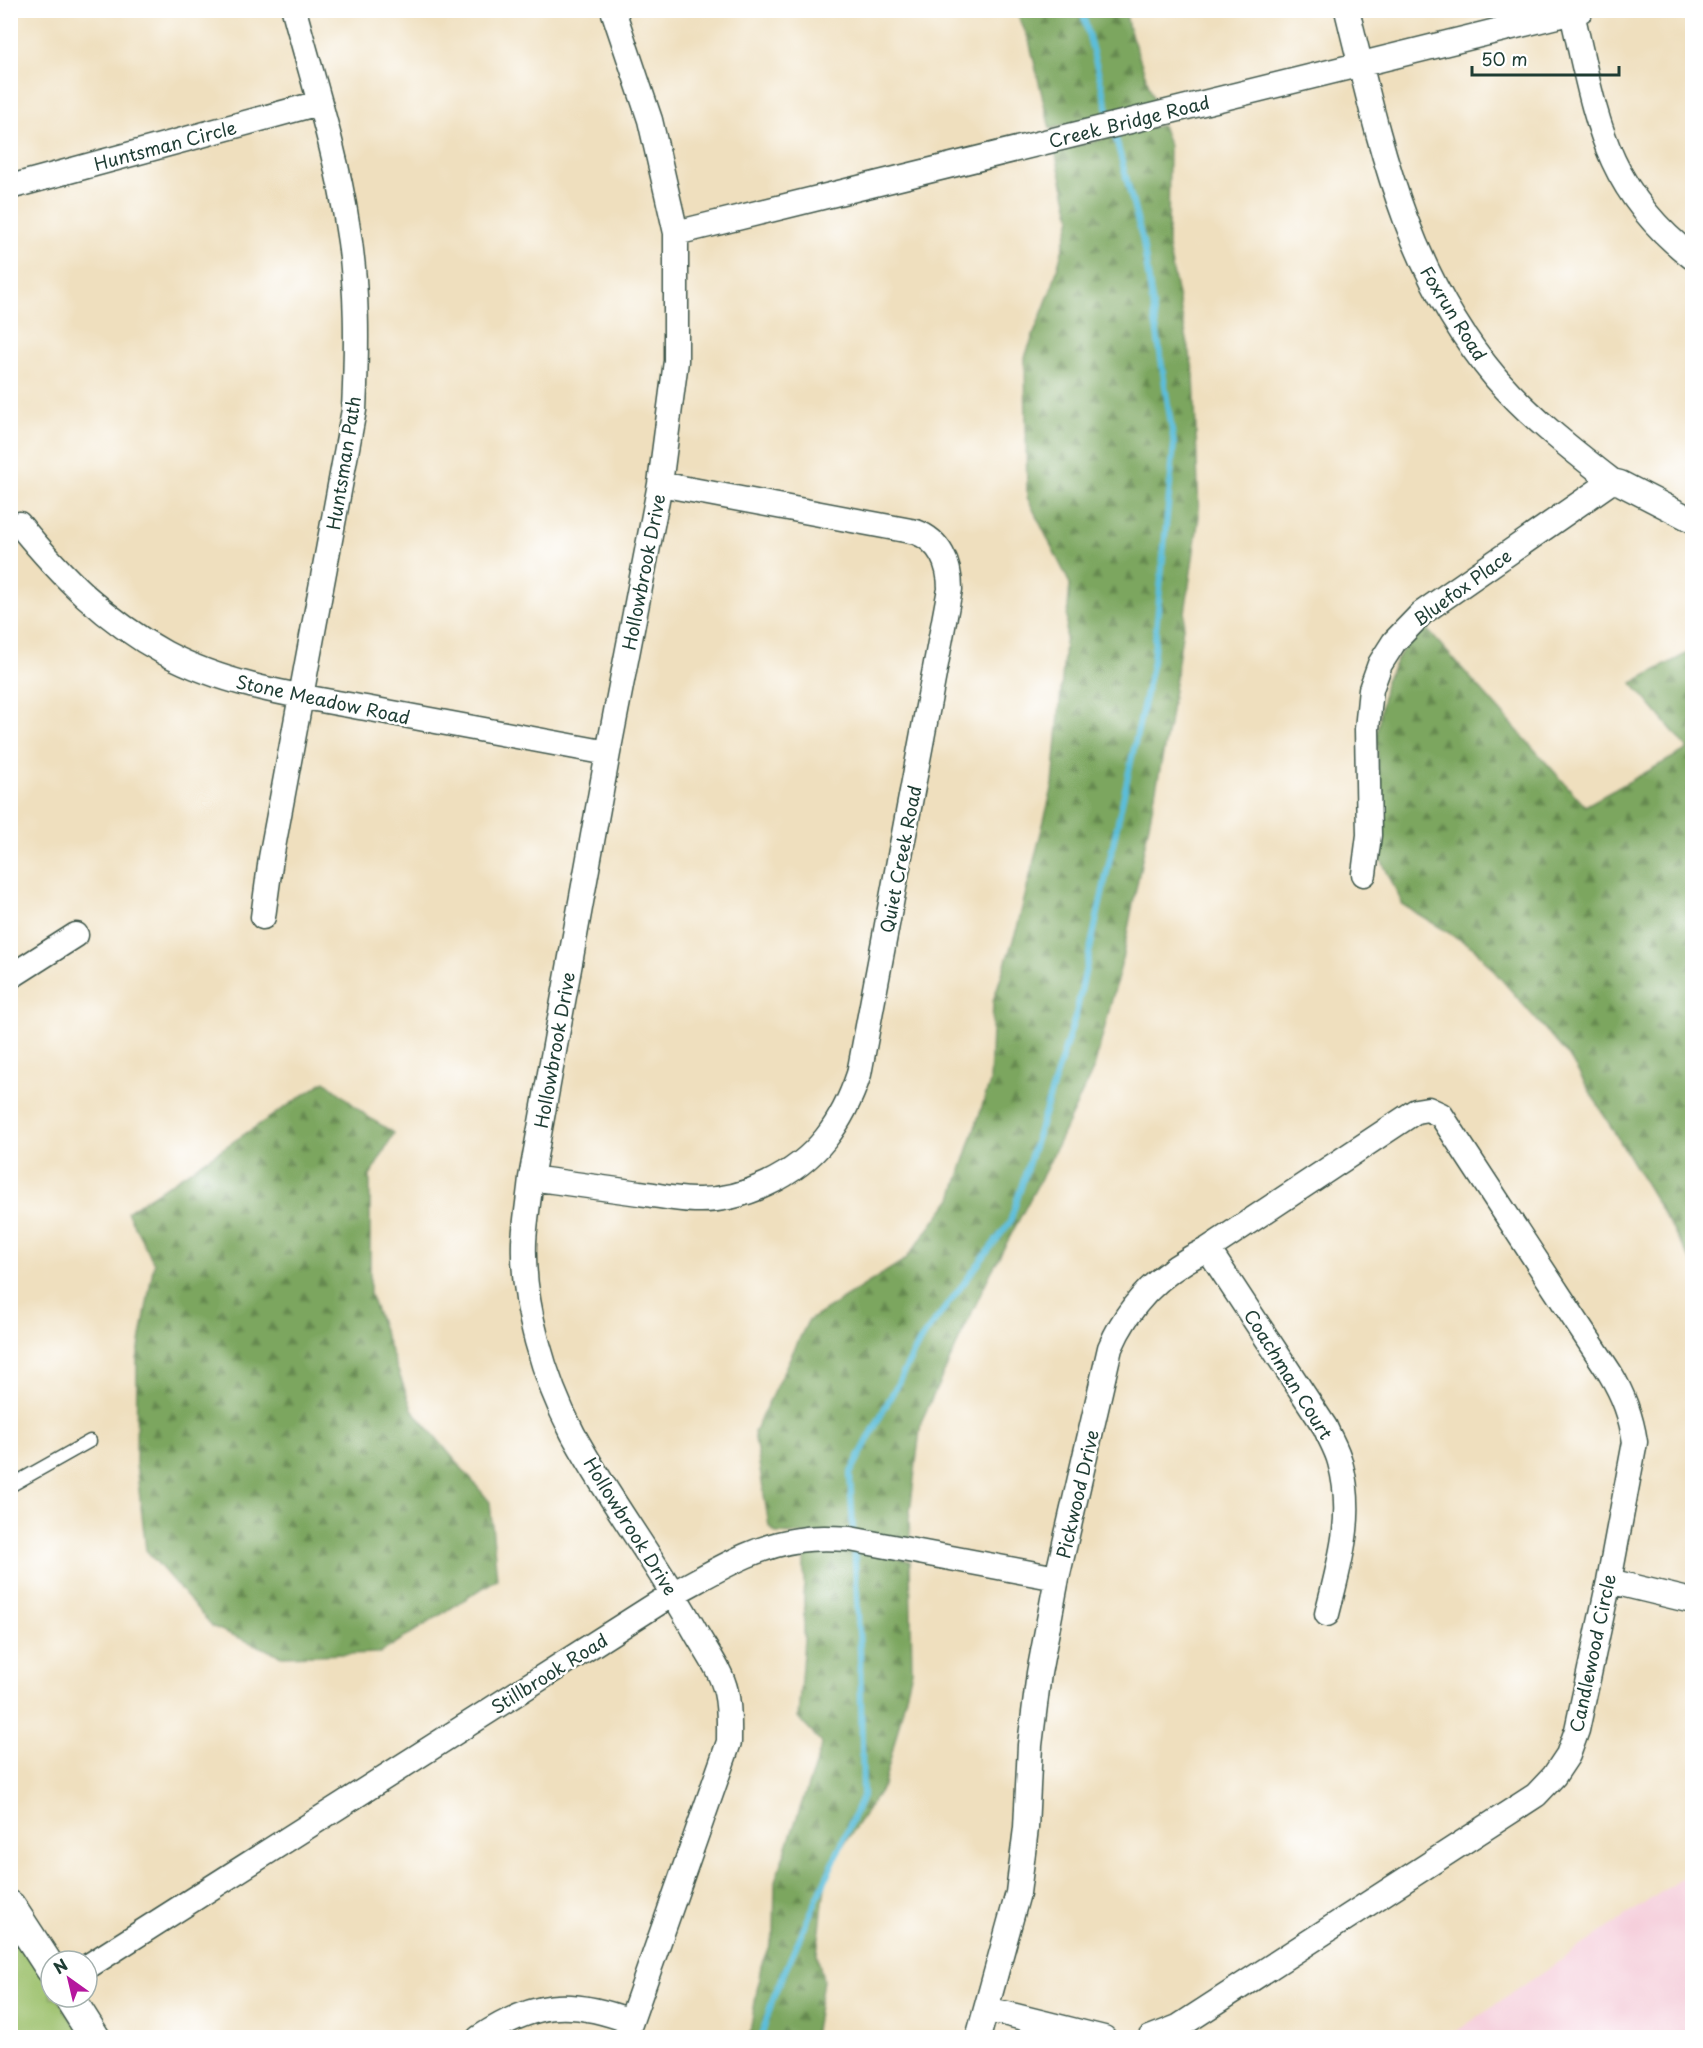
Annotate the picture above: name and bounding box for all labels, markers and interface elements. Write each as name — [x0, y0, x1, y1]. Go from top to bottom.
scale bar — [1472, 39, 1619, 77]
text: 50 m — [1481, 45, 1528, 72]
street label: Creek Bridge Road — [1046, 88, 1212, 154]
street label: Huntsman Circle — [91, 113, 239, 177]
street label: Foxrun Road — [1414, 260, 1494, 366]
street label: Huntsman Path — [319, 394, 367, 532]
street label: Hollowbrook Drive — [615, 492, 671, 652]
street label: Bluefox Place — [1407, 542, 1517, 632]
street label: Stone Meadow Road — [233, 667, 413, 731]
street label: Quiet Creek Road — [872, 783, 928, 935]
street label: Hollowbrook Drive — [527, 970, 581, 1130]
street label: Coachman Court — [1238, 1304, 1340, 1444]
street label: Pickwood Drive — [1049, 1427, 1105, 1561]
street label: Hollowbrook Drive — [578, 1452, 684, 1600]
street label: Candlewood Circle — [1562, 1571, 1622, 1735]
street label: Stillbrook Road — [485, 1626, 613, 1720]
north arrow — [39, 1949, 99, 2009]
text: N — [48, 1952, 72, 1979]

